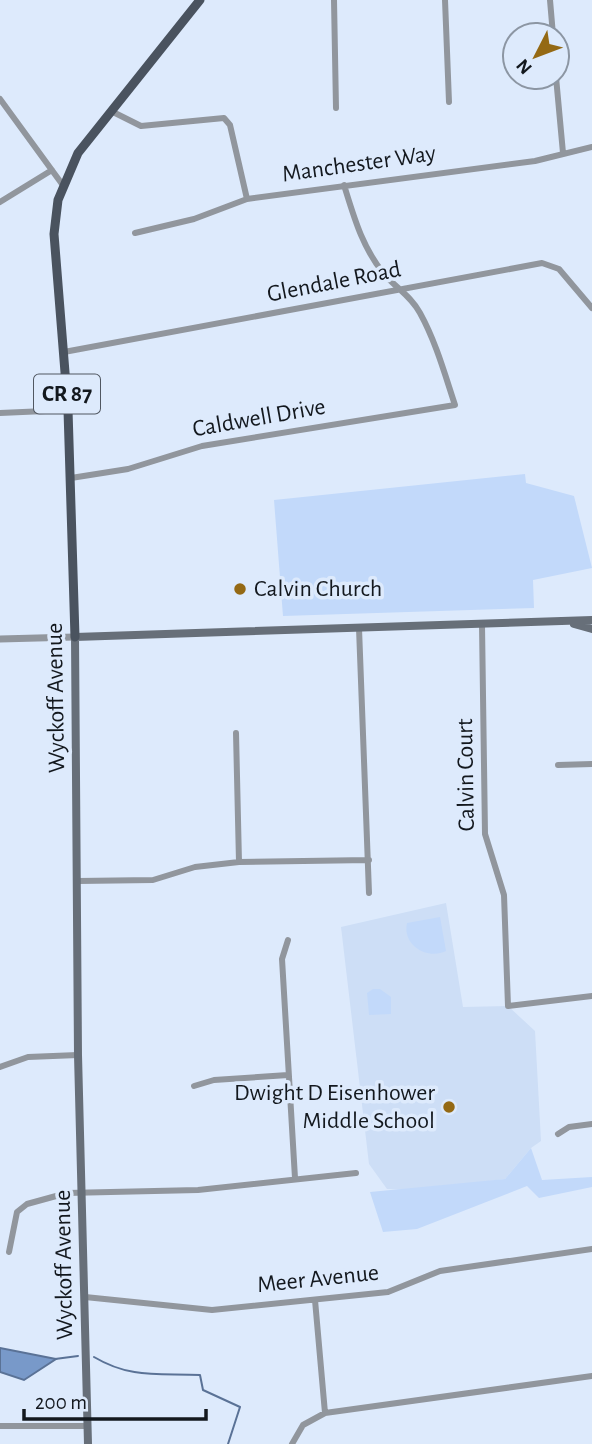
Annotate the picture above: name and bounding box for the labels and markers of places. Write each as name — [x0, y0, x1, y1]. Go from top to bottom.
place label: Calvin Church — [254, 577, 382, 601]
marker: Calvin Church — [232, 581, 248, 597]
place label: Dwight D Eisenhower Middle School — [234, 1081, 435, 1133]
marker: Dwight D Eisenhower Middle School — [441, 1099, 457, 1115]

